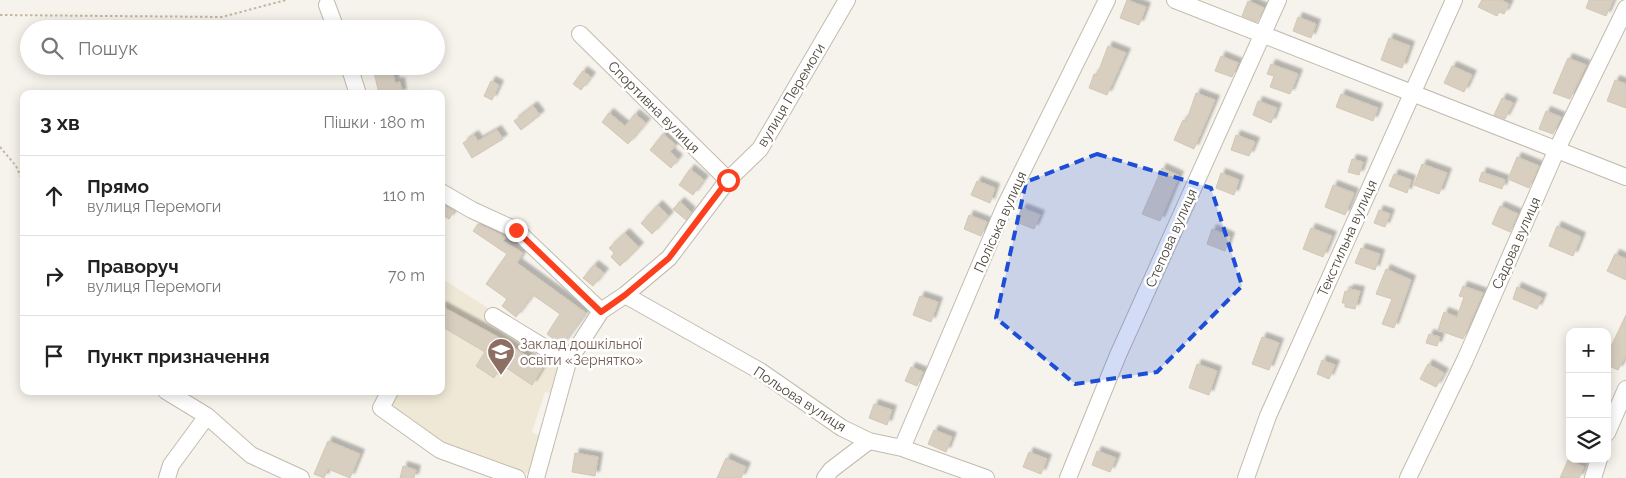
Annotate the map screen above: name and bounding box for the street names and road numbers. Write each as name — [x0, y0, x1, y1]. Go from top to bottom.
street label: вулиця Перемоги — [754, 41, 828, 149]
street label: Спортивна вулиця — [605, 58, 703, 156]
street label: Поліська вулиця — [971, 169, 1029, 275]
street label: Текстильна вулиця — [1314, 177, 1380, 299]
street label: Степова вулиця — [1142, 186, 1200, 290]
street label: Садова вулиця — [1489, 194, 1543, 292]
street label: Польова вулиця — [751, 363, 849, 435]

